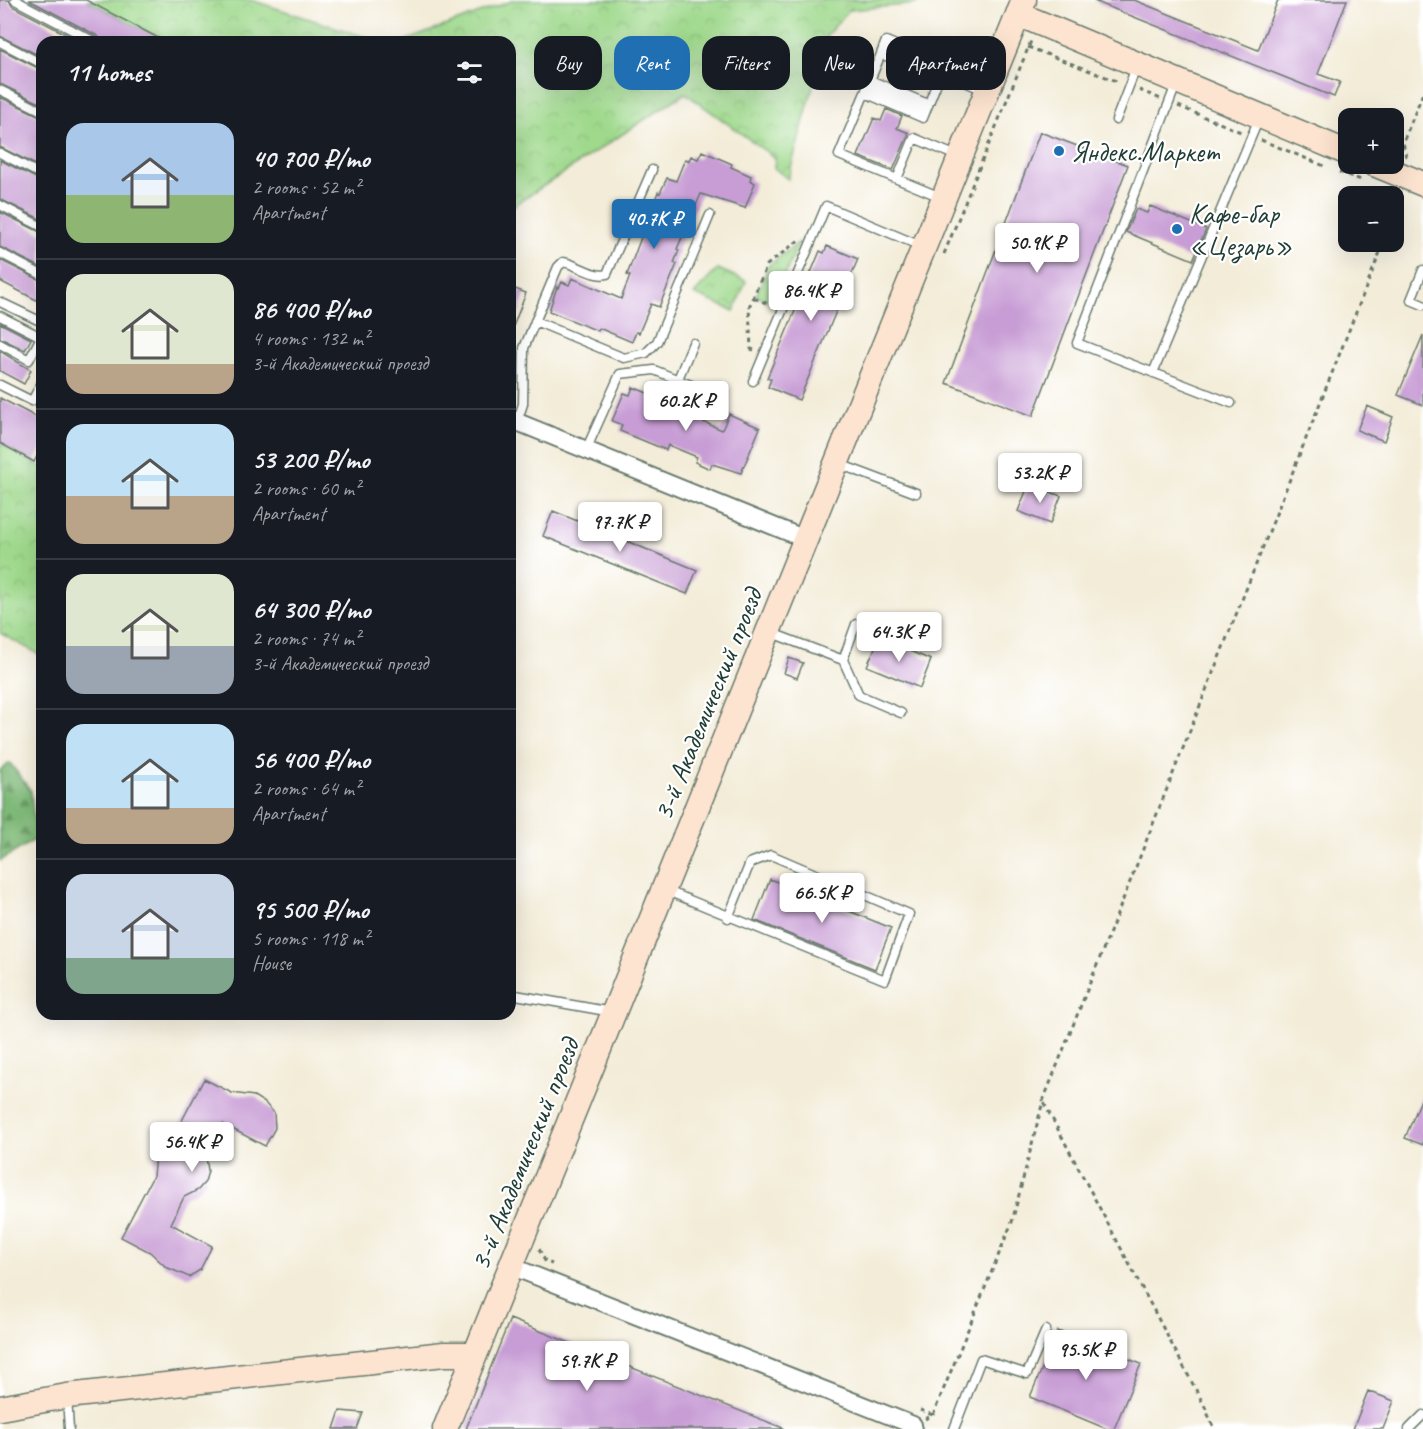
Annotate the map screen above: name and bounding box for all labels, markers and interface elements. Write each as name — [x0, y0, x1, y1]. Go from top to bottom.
chip: Buy — [534, 36, 602, 90]
chip: Rent — [614, 36, 690, 90]
chip: Filters — [702, 36, 790, 90]
chip: New — [802, 36, 874, 90]
chip: Apartment — [886, 36, 1006, 90]
text: 11 homes — [66, 56, 151, 89]
icon: filters — [453, 56, 486, 89]
map controls — [1338, 108, 1404, 252]
button: + — [1338, 108, 1404, 174]
place label: Яндекс.Маркет — [1071, 134, 1221, 169]
text: 40 700 ₽/mo — [252, 142, 370, 175]
marker: Яндекс.Маркет — [1052, 144, 1066, 158]
icon: home — [114, 147, 186, 219]
text: 2 rooms · 52 m² — [252, 175, 360, 200]
button: − — [1338, 186, 1404, 252]
place label: Кафе-бар «Цезарь» — [1189, 196, 1292, 264]
pin: 40.7K ₽ — [599, 199, 709, 250]
text: Apartment — [252, 200, 325, 225]
text: 40.7K ₽ — [626, 206, 682, 231]
marker: Кафе-бар «Цезарь» — [1170, 222, 1184, 236]
pin: 50.9K ₽ — [982, 223, 1092, 274]
text: 50.9K ₽ — [1009, 230, 1065, 255]
pin: 86.4K ₽ — [756, 271, 866, 322]
text: 86.4K ₽ — [783, 278, 839, 303]
text: 86 400 ₽/mo — [252, 293, 370, 326]
icon: home — [114, 298, 186, 370]
text: 4 rooms · 132 m² — [252, 326, 369, 351]
text: 3-й Академический проезд — [252, 351, 428, 376]
pin: 60.2K ₽ — [631, 381, 741, 432]
text: 60.2K ₽ — [658, 388, 714, 413]
text: 53 200 ₽/mo — [252, 443, 369, 476]
icon: home — [114, 448, 186, 520]
pin: 53.2K ₽ — [985, 453, 1095, 504]
text: 53.2K ₽ — [1012, 460, 1068, 485]
text: 2 rooms · 60 m² — [252, 476, 360, 501]
text: Apartment — [252, 501, 325, 526]
pin: 97.7K ₽ — [565, 502, 675, 553]
text: 97.7K ₽ — [592, 509, 648, 534]
street label: 3-й Академический проезд — [645, 580, 771, 825]
text: 64 300 ₽/mo — [252, 593, 370, 626]
icon: home — [114, 598, 186, 670]
pin: 64.3K ₽ — [844, 612, 954, 663]
text: 64.3K ₽ — [871, 619, 927, 644]
text: 2 rooms · 74 m² — [252, 626, 360, 651]
text: 3-й Академический проезд — [252, 651, 428, 676]
text: 56 400 ₽/mo — [252, 743, 370, 776]
icon: home — [114, 748, 186, 820]
text: 2 rooms · 64 m² — [252, 776, 360, 801]
text: Apartment — [252, 801, 325, 826]
pin: 66.5K ₽ — [767, 873, 877, 924]
text: 66.5K ₽ — [794, 880, 850, 905]
text: 95 500 ₽/mo — [252, 893, 369, 926]
icon: home — [114, 898, 186, 970]
text: 5 rooms · 118 m² — [252, 926, 369, 951]
text: House — [252, 951, 291, 976]
street label: 3-й Академический проезд — [462, 1030, 588, 1275]
pin: 56.4K ₽ — [137, 1122, 247, 1173]
text: 56.4K ₽ — [164, 1129, 220, 1154]
pin: 95.5K ₽ — [1031, 1330, 1141, 1381]
text: 95.5K ₽ — [1058, 1337, 1114, 1362]
pin: 59.7K ₽ — [532, 1341, 642, 1392]
text: 59.7K ₽ — [559, 1348, 615, 1373]

